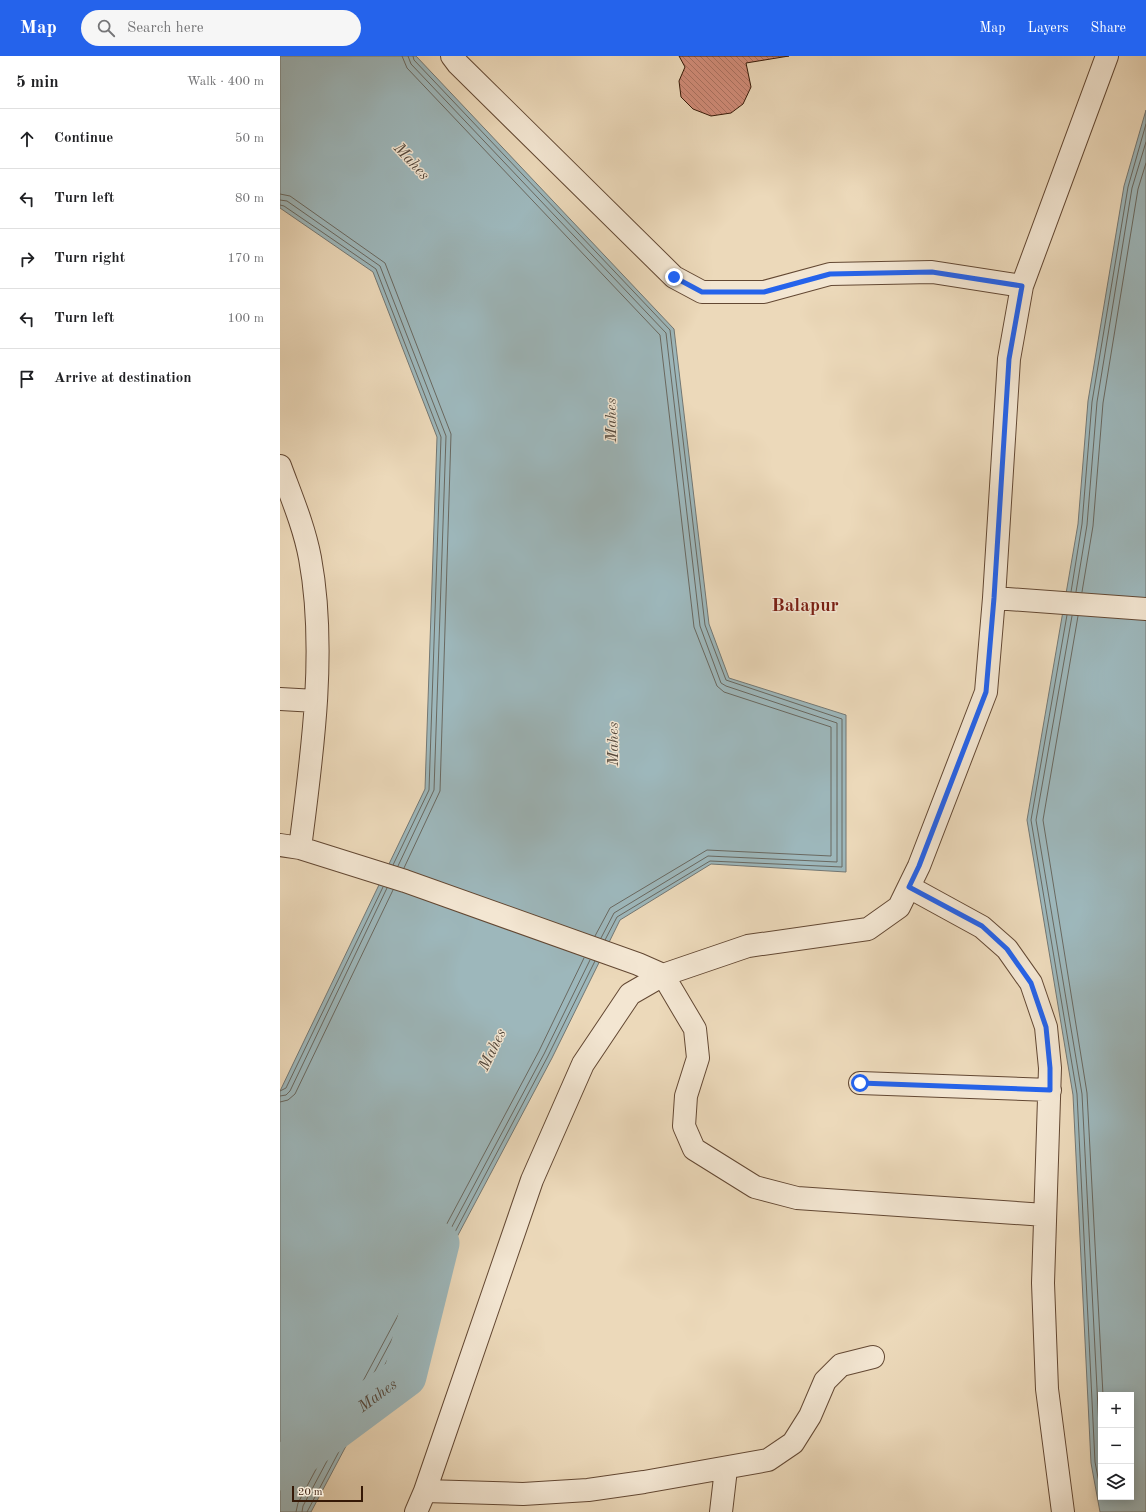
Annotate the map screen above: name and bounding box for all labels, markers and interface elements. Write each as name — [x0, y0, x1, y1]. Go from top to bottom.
search box — [81, 10, 361, 46]
icon: search — [95, 17, 117, 39]
text: Map — [20, 19, 57, 38]
text: Search here — [127, 21, 204, 36]
text: Map — [980, 21, 1006, 35]
text: Layers — [1028, 21, 1069, 35]
text: Share — [1091, 21, 1126, 35]
text: 5 min — [16, 74, 59, 91]
text: Walk · 400 m — [187, 75, 264, 88]
icon: ahead — [16, 128, 38, 150]
text: Continue — [54, 131, 113, 146]
text: 50 m — [235, 132, 264, 145]
water label: Mahes — [389, 140, 432, 184]
icon: left — [16, 188, 38, 210]
text: Turn left — [54, 191, 114, 206]
text: 80 m — [235, 192, 264, 205]
icon: right — [16, 248, 38, 270]
text: Turn right — [54, 251, 125, 266]
text: 170 m — [227, 252, 264, 265]
route end — [665, 268, 683, 286]
icon: left — [16, 308, 38, 330]
text: Turn left — [54, 311, 114, 326]
text: 100 m — [227, 312, 264, 325]
icon: arrive — [16, 368, 38, 390]
text: Arrive at destination — [54, 371, 192, 386]
water label: Mahes — [604, 398, 620, 443]
district label: Balapur — [771, 597, 839, 616]
water label: Mahes — [606, 722, 622, 767]
water label: Mahes — [476, 1026, 510, 1074]
route start — [851, 1074, 869, 1092]
water label: Mahes — [354, 1376, 401, 1416]
map controls — [1098, 1392, 1134, 1500]
button: + — [1098, 1392, 1134, 1428]
button: − — [1098, 1428, 1134, 1464]
button: layers — [1098, 1464, 1134, 1500]
scale bar — [292, 1484, 363, 1503]
text: 20 m — [298, 1487, 323, 1498]

